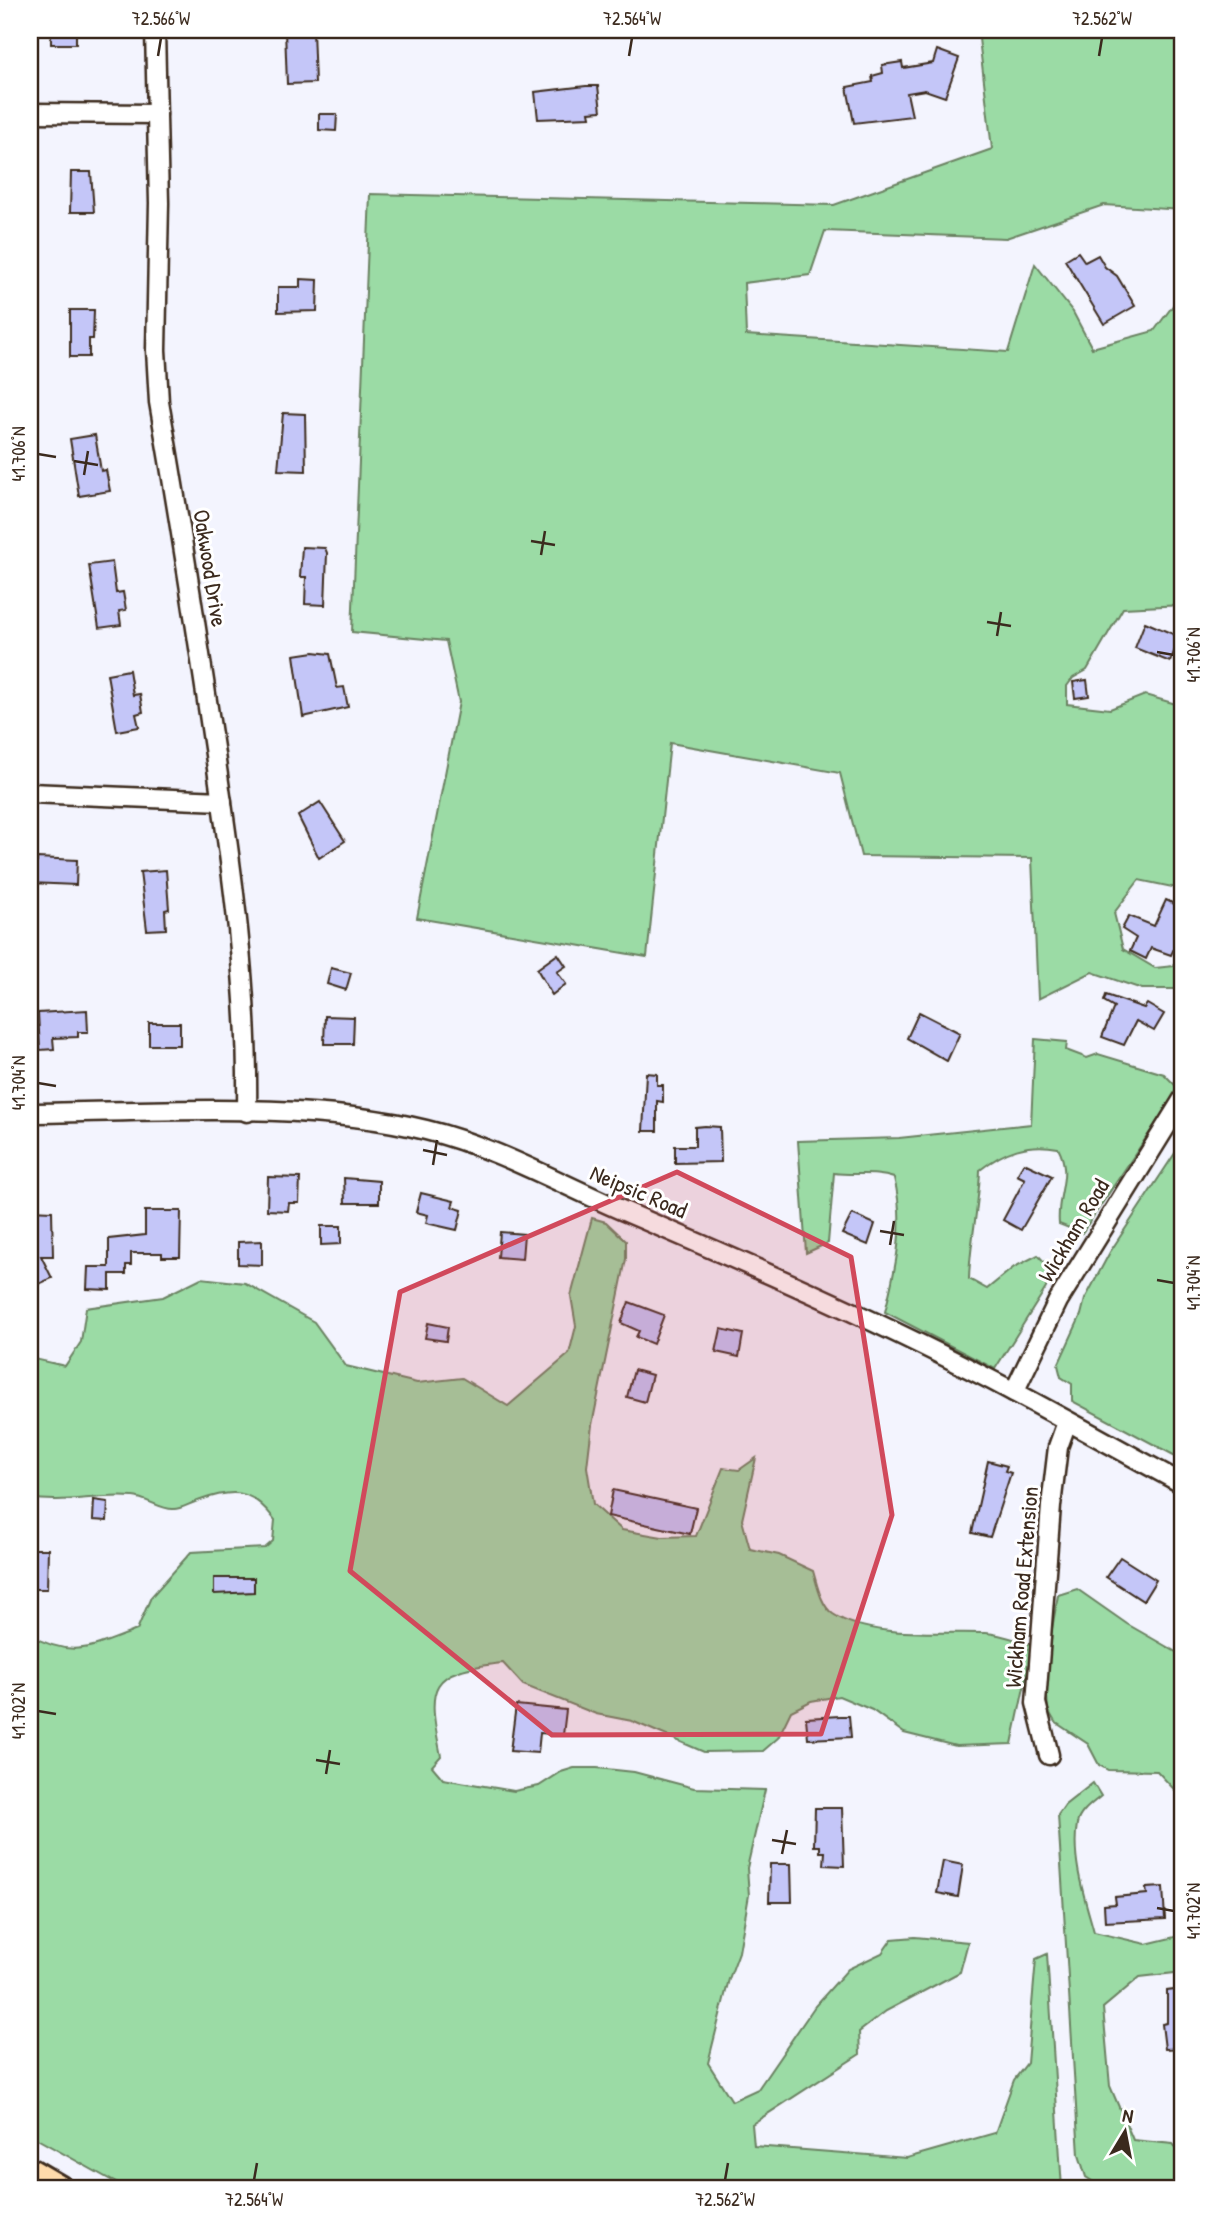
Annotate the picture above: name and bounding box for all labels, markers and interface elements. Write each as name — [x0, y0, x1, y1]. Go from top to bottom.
text: 72.566°W — [132, 6, 190, 31]
text: 72.564°W — [603, 6, 661, 31]
text: 72.562°W — [1072, 6, 1132, 31]
text: 41.706°N — [6, 426, 31, 482]
street label: Oakwood Drive — [186, 507, 236, 629]
text: 41.706°N — [1181, 627, 1206, 683]
text: 41.704°N — [6, 1056, 31, 1110]
street label: Neipsic Road — [586, 1157, 692, 1225]
street label: Wickham Road — [1030, 1173, 1116, 1287]
text: 41.704°N — [1181, 1256, 1206, 1310]
street label: Wickham Road Extension — [997, 1485, 1045, 1689]
text: 41.702°N — [6, 1683, 31, 1739]
text: 41.702°N — [1181, 1883, 1206, 1939]
north arrow — [1090, 2096, 1160, 2166]
text: N — [1121, 2102, 1135, 2129]
text: 72.564°W — [225, 2187, 283, 2212]
text: 72.562°W — [695, 2187, 755, 2212]

